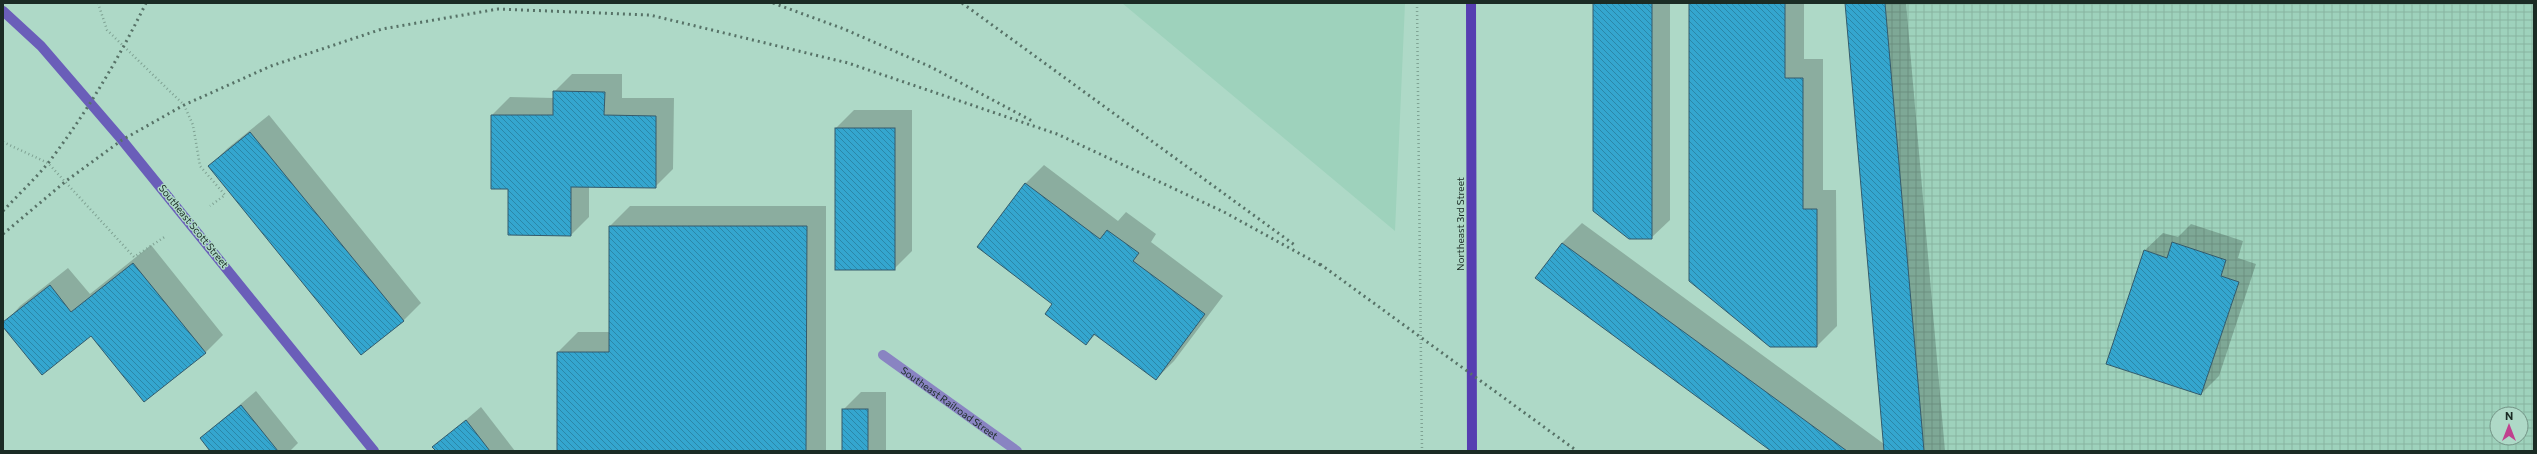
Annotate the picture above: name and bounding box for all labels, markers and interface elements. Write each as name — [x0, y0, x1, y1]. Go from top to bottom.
street label: Northeast 3rd Street — [1454, 177, 1466, 271]
street label: Southeast Scott Street — [157, 182, 231, 270]
street label: Southeast Railroad Street — [899, 364, 1000, 442]
north arrow — [2489, 406, 2529, 446]
text: N — [2505, 409, 2513, 422]

